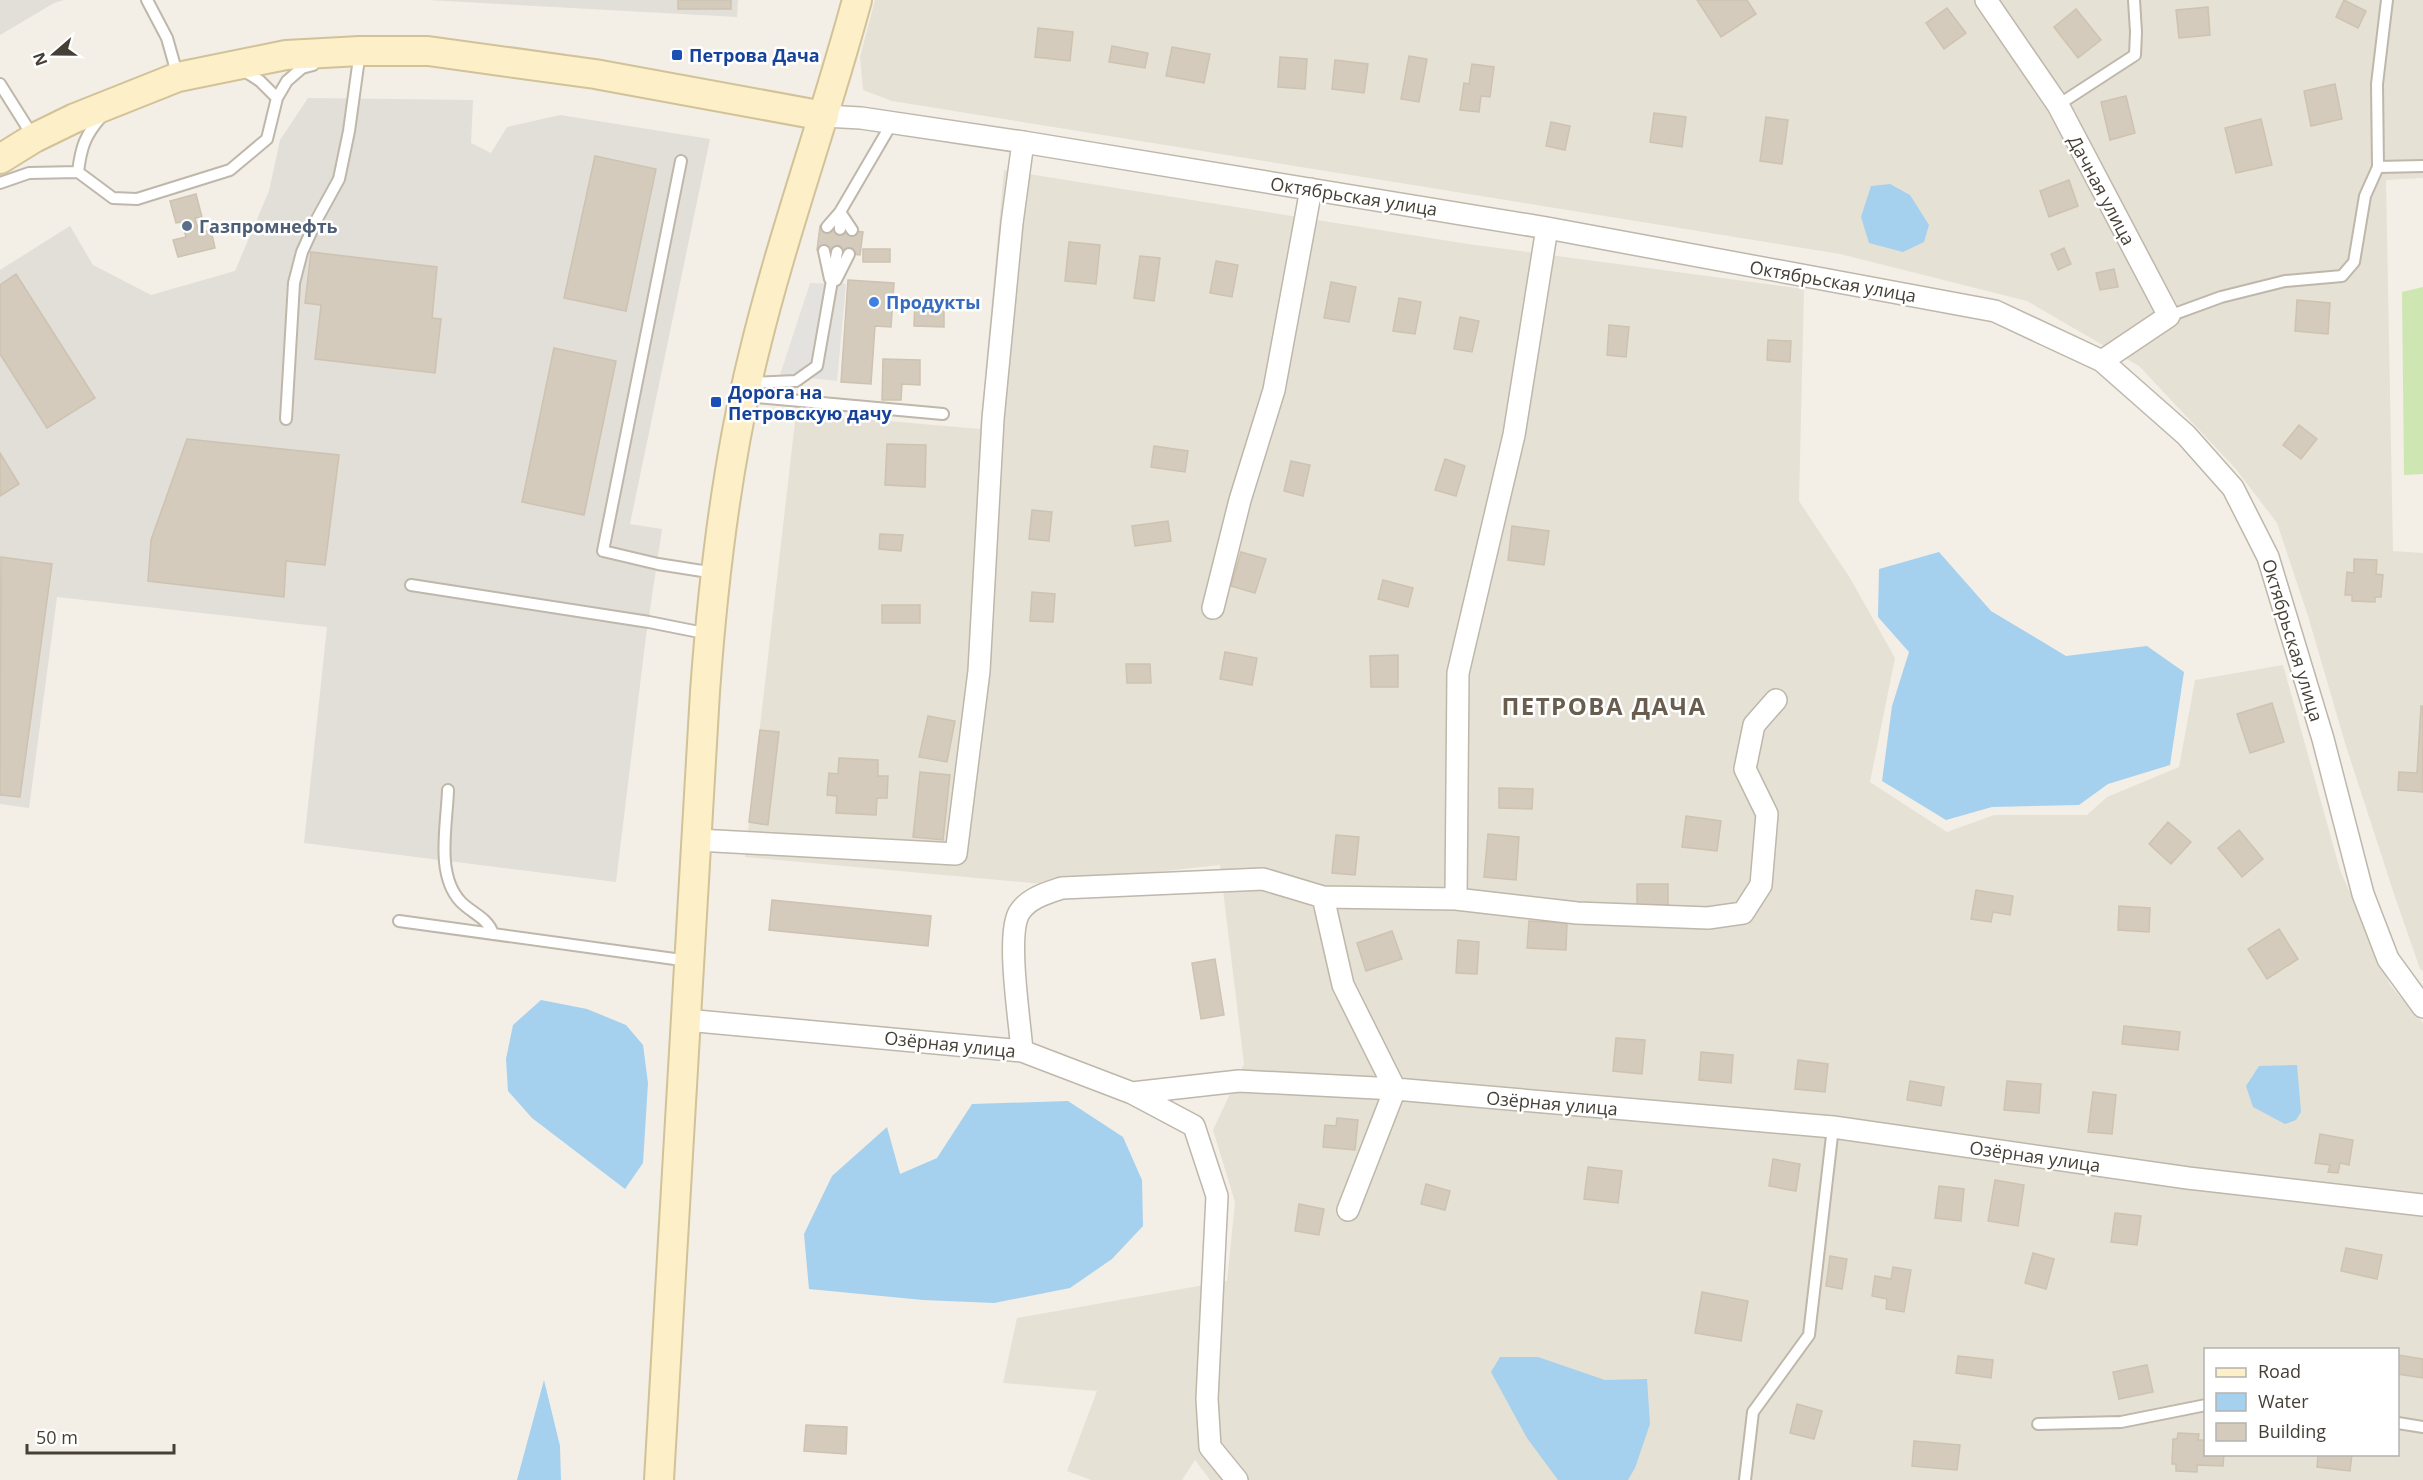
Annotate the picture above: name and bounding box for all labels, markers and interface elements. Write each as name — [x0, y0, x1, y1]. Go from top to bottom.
north arrow — [24, 24, 84, 84]
place label: Петрова Дача — [689, 43, 820, 67]
marker: Петрова Дача — [670, 48, 684, 62]
text: N — [27, 49, 52, 69]
street label: Дачная улица — [2063, 131, 2141, 249]
street label: Октябрьская улица — [1269, 171, 1439, 221]
place label: Газпромнефть — [199, 214, 338, 238]
marker: Газпромнефть — [180, 219, 194, 233]
street label: Октябрьская улица — [1748, 255, 1918, 307]
place label: Продукты — [886, 290, 981, 314]
marker: Продукты — [867, 295, 881, 309]
place label: Дорога на Петровскую дачу — [728, 380, 893, 425]
marker: Дорога на Петровскую дачу — [709, 395, 723, 409]
street label: Октябрьская улица — [2257, 556, 2329, 724]
district label: ПЕТРОВА ДАЧА — [1501, 689, 1707, 722]
street label: Озёрная улица — [883, 1025, 1017, 1063]
street label: Озёрная улица — [1485, 1085, 1619, 1121]
street label: Озёрная улица — [1968, 1135, 2102, 1177]
legend — [2204, 1348, 2399, 1456]
text: Road — [2258, 1359, 2301, 1383]
text: Water — [2258, 1389, 2309, 1413]
scale bar — [27, 1417, 174, 1455]
text: Building — [2258, 1419, 2326, 1443]
text: 50 m — [36, 1425, 78, 1449]

